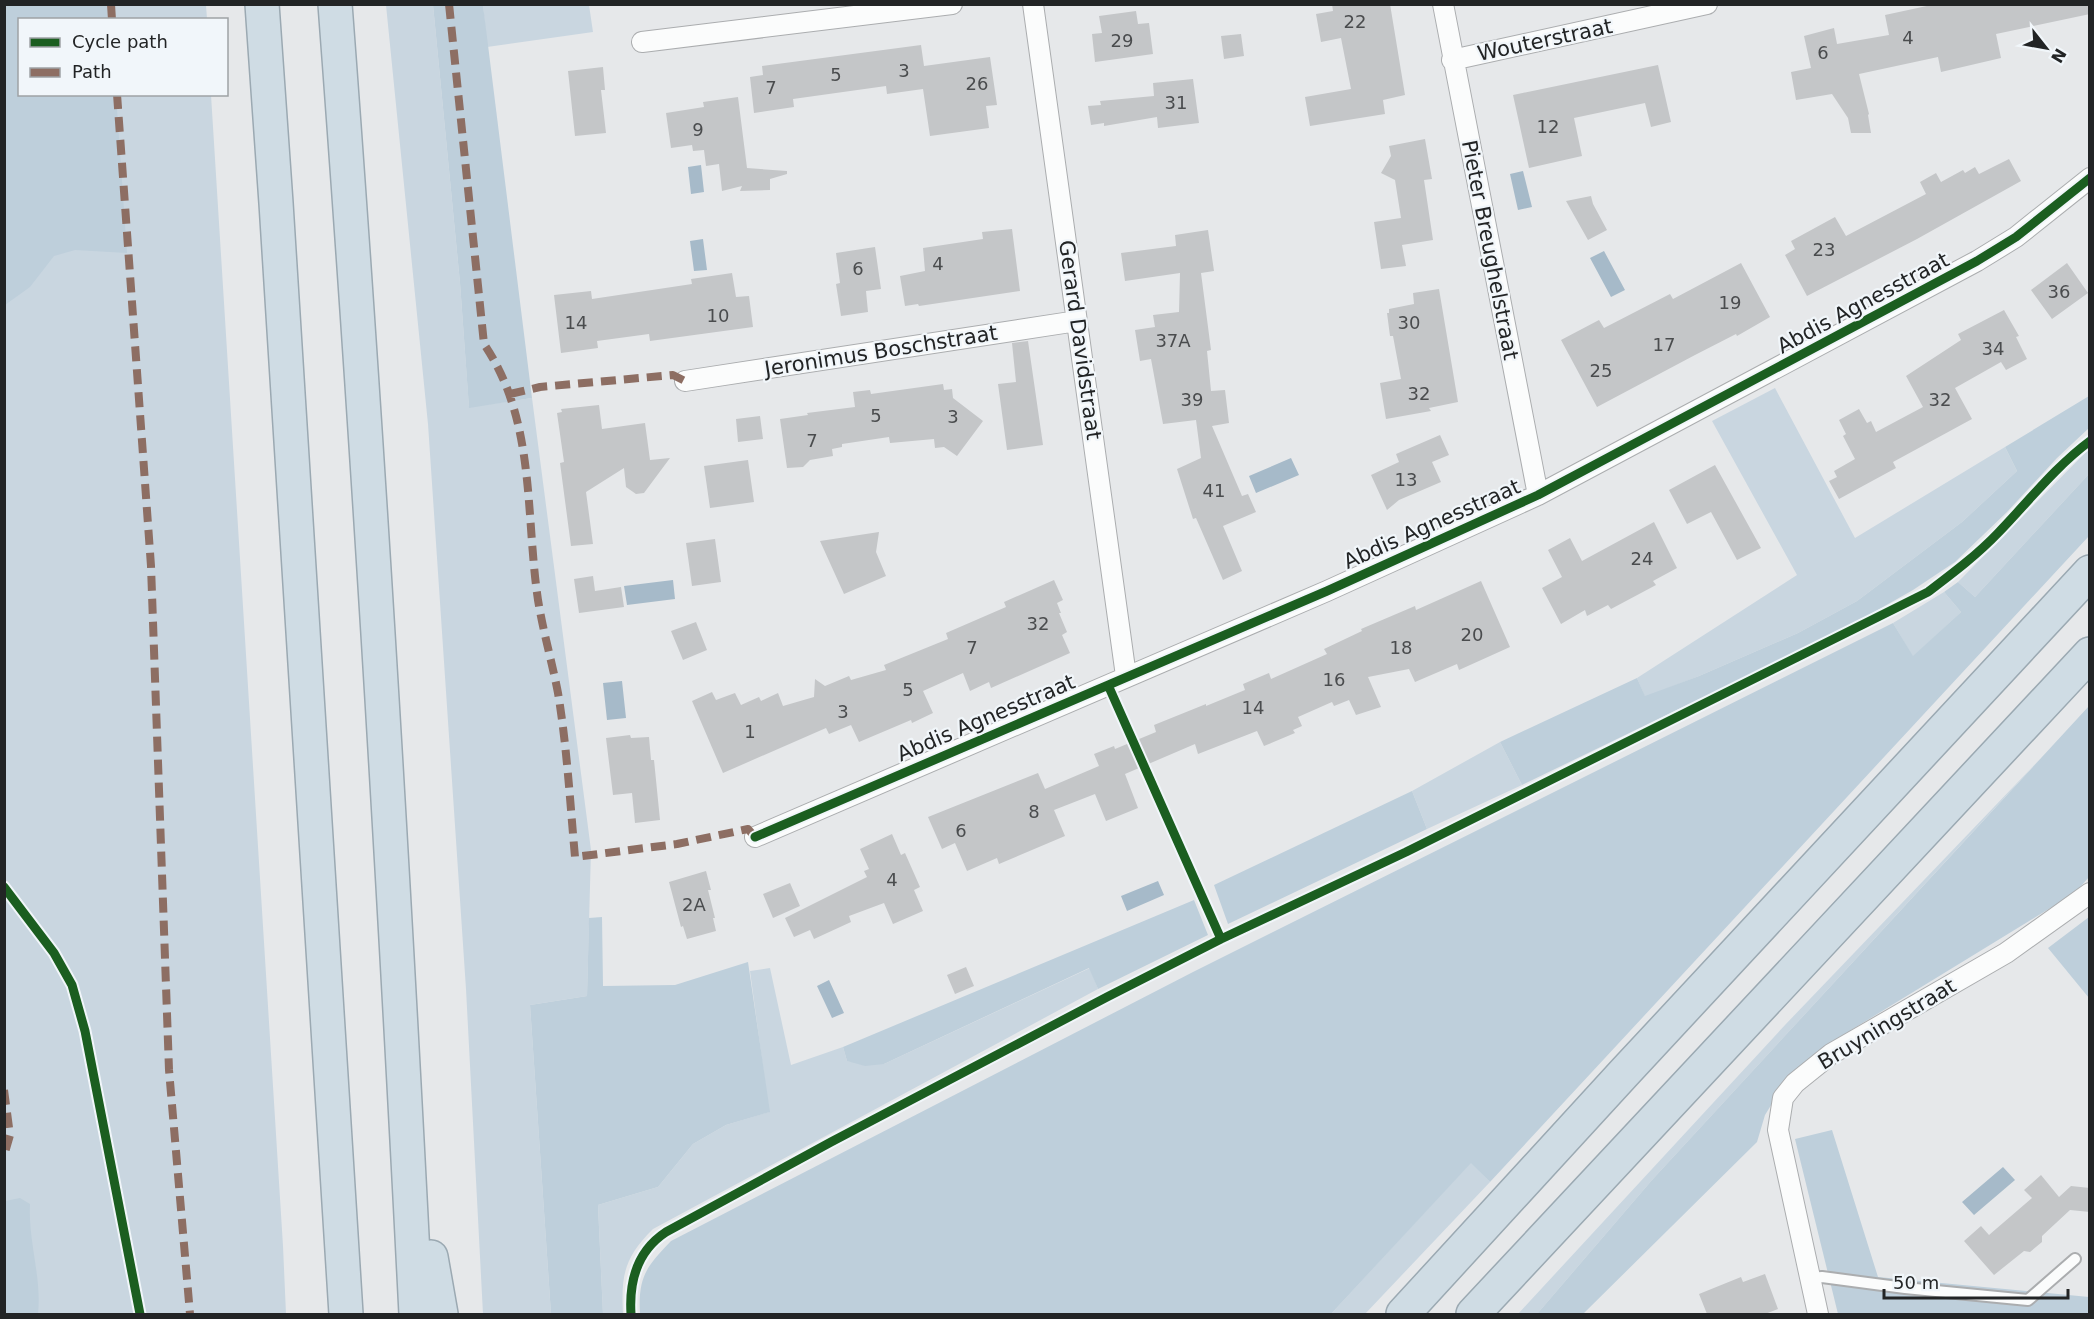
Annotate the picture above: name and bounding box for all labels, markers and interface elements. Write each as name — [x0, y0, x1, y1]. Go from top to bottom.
house number: 22 — [1344, 11, 1366, 32]
street label: Wouterstraat — [1475, 14, 1615, 66]
legend — [18, 18, 228, 96]
north arrow — [2016, 18, 2076, 78]
house number: 4 — [1902, 27, 1914, 48]
house number: 29 — [1111, 30, 1133, 51]
text: Cycle path — [72, 31, 168, 52]
house number: 6 — [1817, 42, 1829, 63]
text: N — [2047, 45, 2070, 66]
house number: 3 — [898, 60, 910, 81]
text: Path — [72, 61, 112, 82]
house number: 5 — [830, 64, 842, 85]
house number: 26 — [966, 73, 988, 94]
house number: 7 — [765, 77, 777, 98]
house number: 31 — [1165, 92, 1187, 113]
house number: 12 — [1537, 116, 1559, 137]
house number: 9 — [692, 119, 704, 140]
street label: Pieter Breughelstraat — [1457, 138, 1523, 362]
street label: Gerard Davidstraat — [1054, 239, 1106, 441]
house number: 23 — [1813, 239, 1835, 260]
street label: Abdis Agnesstraat — [1773, 248, 1953, 358]
house number: 4 — [932, 253, 944, 274]
house number: 6 — [852, 258, 864, 279]
house number: 36 — [2048, 281, 2070, 302]
house number: 19 — [1719, 292, 1741, 313]
house number: 10 — [707, 305, 729, 326]
house number: 14 — [565, 312, 587, 333]
house number: 30 — [1398, 312, 1420, 333]
street label: Jeronimus Boschstraat — [761, 321, 999, 382]
house number: 37A — [1155, 330, 1191, 351]
house number: 17 — [1653, 334, 1675, 355]
house number: 34 — [1982, 338, 2004, 359]
house number: 25 — [1590, 360, 1612, 381]
house number: 32 — [1408, 383, 1430, 404]
house number: 39 — [1181, 389, 1203, 410]
house number: 32 — [1929, 389, 1951, 410]
house number: 5 — [870, 405, 882, 426]
house number: 3 — [947, 406, 959, 427]
house number: 7 — [806, 430, 818, 451]
house number: 13 — [1395, 469, 1417, 490]
street label: Abdis Agnesstraat — [1340, 474, 1524, 574]
house number: 41 — [1203, 480, 1225, 501]
house number: 24 — [1631, 548, 1653, 569]
house number: 32 — [1027, 613, 1049, 634]
house number: 20 — [1461, 624, 1483, 645]
house number: 7 — [966, 637, 978, 658]
house number: 18 — [1390, 637, 1412, 658]
house number: 16 — [1323, 669, 1345, 690]
street label: Abdis Agnesstraat — [893, 670, 1079, 766]
house number: 5 — [902, 679, 914, 700]
house number: 14 — [1242, 697, 1264, 718]
house number: 3 — [837, 701, 849, 722]
house number: 1 — [744, 721, 756, 742]
house number: 8 — [1028, 801, 1040, 822]
house number: 6 — [955, 820, 967, 841]
house number: 4 — [886, 869, 898, 890]
house number: 2A — [682, 894, 707, 915]
street label: Bruyningstraat — [1814, 973, 1960, 1075]
scale bar — [1884, 1262, 2068, 1300]
text: 50 m — [1893, 1272, 1939, 1293]

